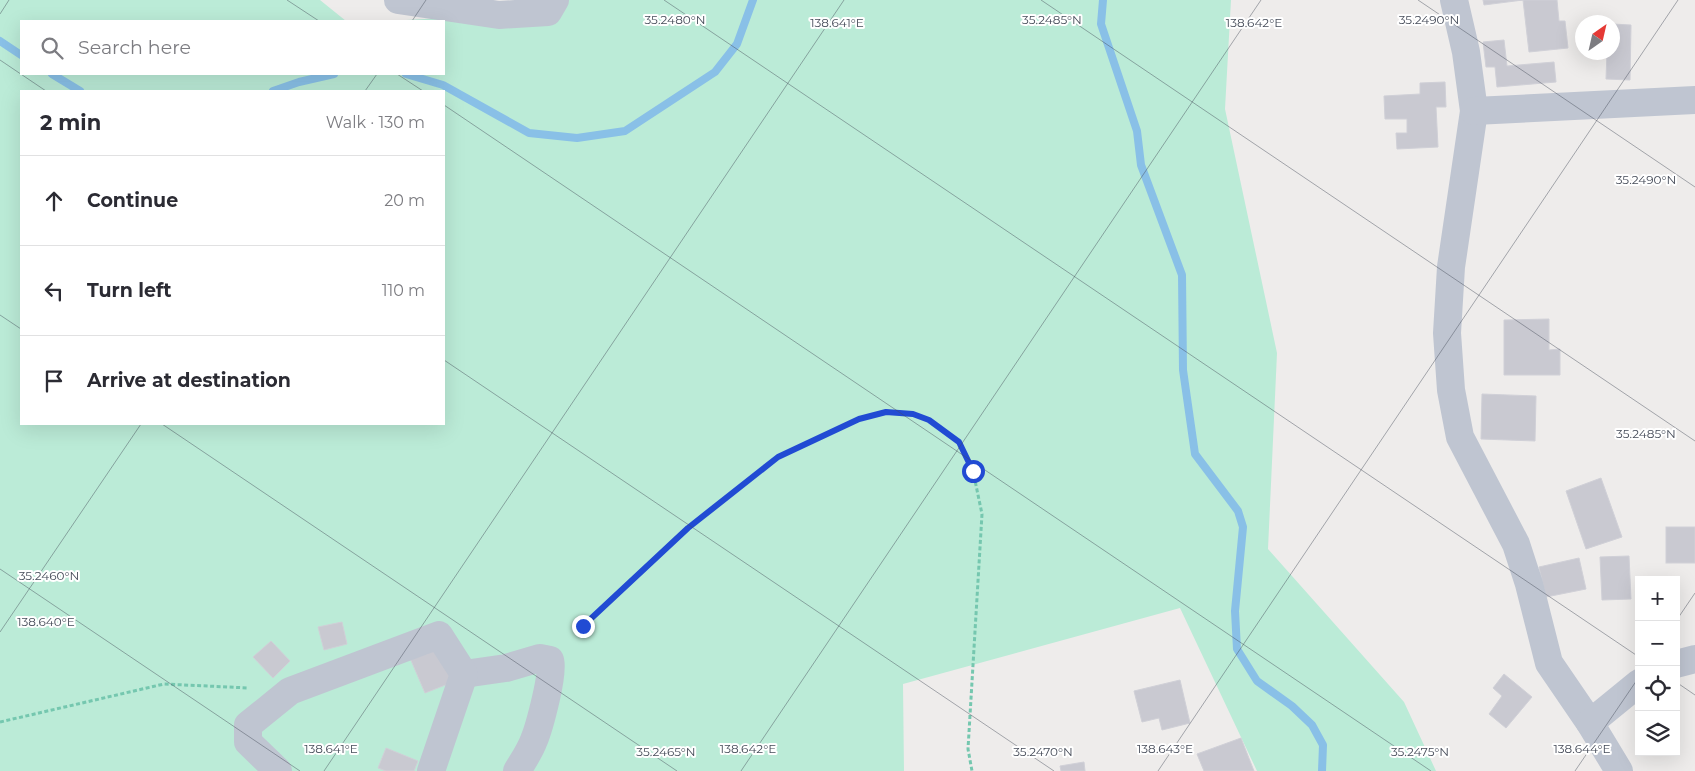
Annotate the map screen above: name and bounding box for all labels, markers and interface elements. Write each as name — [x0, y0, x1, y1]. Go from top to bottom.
text: 35.2480°N — [644, 12, 706, 27]
text: 35.2485°N — [1022, 12, 1082, 27]
text: 35.2490°N — [1399, 12, 1459, 27]
text: 138.641°E — [810, 15, 864, 30]
text: 138.642°E — [1226, 15, 1282, 30]
north arrow — [1575, 15, 1620, 60]
search box — [20, 20, 445, 75]
icon: search — [38, 34, 66, 62]
text: Search here — [78, 36, 191, 59]
text: 2 min — [40, 110, 101, 135]
text: Walk · 130 m — [326, 113, 425, 132]
text: 35.2490°N — [1616, 172, 1676, 187]
icon: ahead — [40, 187, 68, 215]
text: Continue — [87, 189, 178, 212]
text: 20 m — [384, 191, 425, 210]
icon: left — [40, 277, 68, 305]
text: Turn left — [87, 279, 172, 302]
text: 110 m — [382, 281, 425, 300]
icon: arrive — [40, 367, 68, 395]
text: Arrive at destination — [87, 369, 291, 392]
text: 35.2485°N — [1616, 426, 1676, 441]
route start — [962, 460, 985, 483]
text: 35.2460°N — [19, 568, 79, 583]
map controls — [1635, 576, 1680, 756]
button: + — [1635, 576, 1680, 621]
text: 138.640°E — [17, 614, 75, 629]
route end — [572, 615, 595, 638]
button: − — [1635, 621, 1680, 666]
button: locate — [1635, 666, 1680, 711]
button: layers — [1635, 711, 1680, 756]
text: 138.641°E — [304, 741, 358, 756]
text: 138.642°E — [720, 741, 776, 756]
text: 138.643°E — [1137, 741, 1193, 756]
text: 138.644°E — [1553, 741, 1611, 756]
text: 35.2465°N — [636, 744, 696, 759]
text: 35.2470°N — [1013, 744, 1073, 759]
text: 35.2475°N — [1391, 744, 1449, 759]

